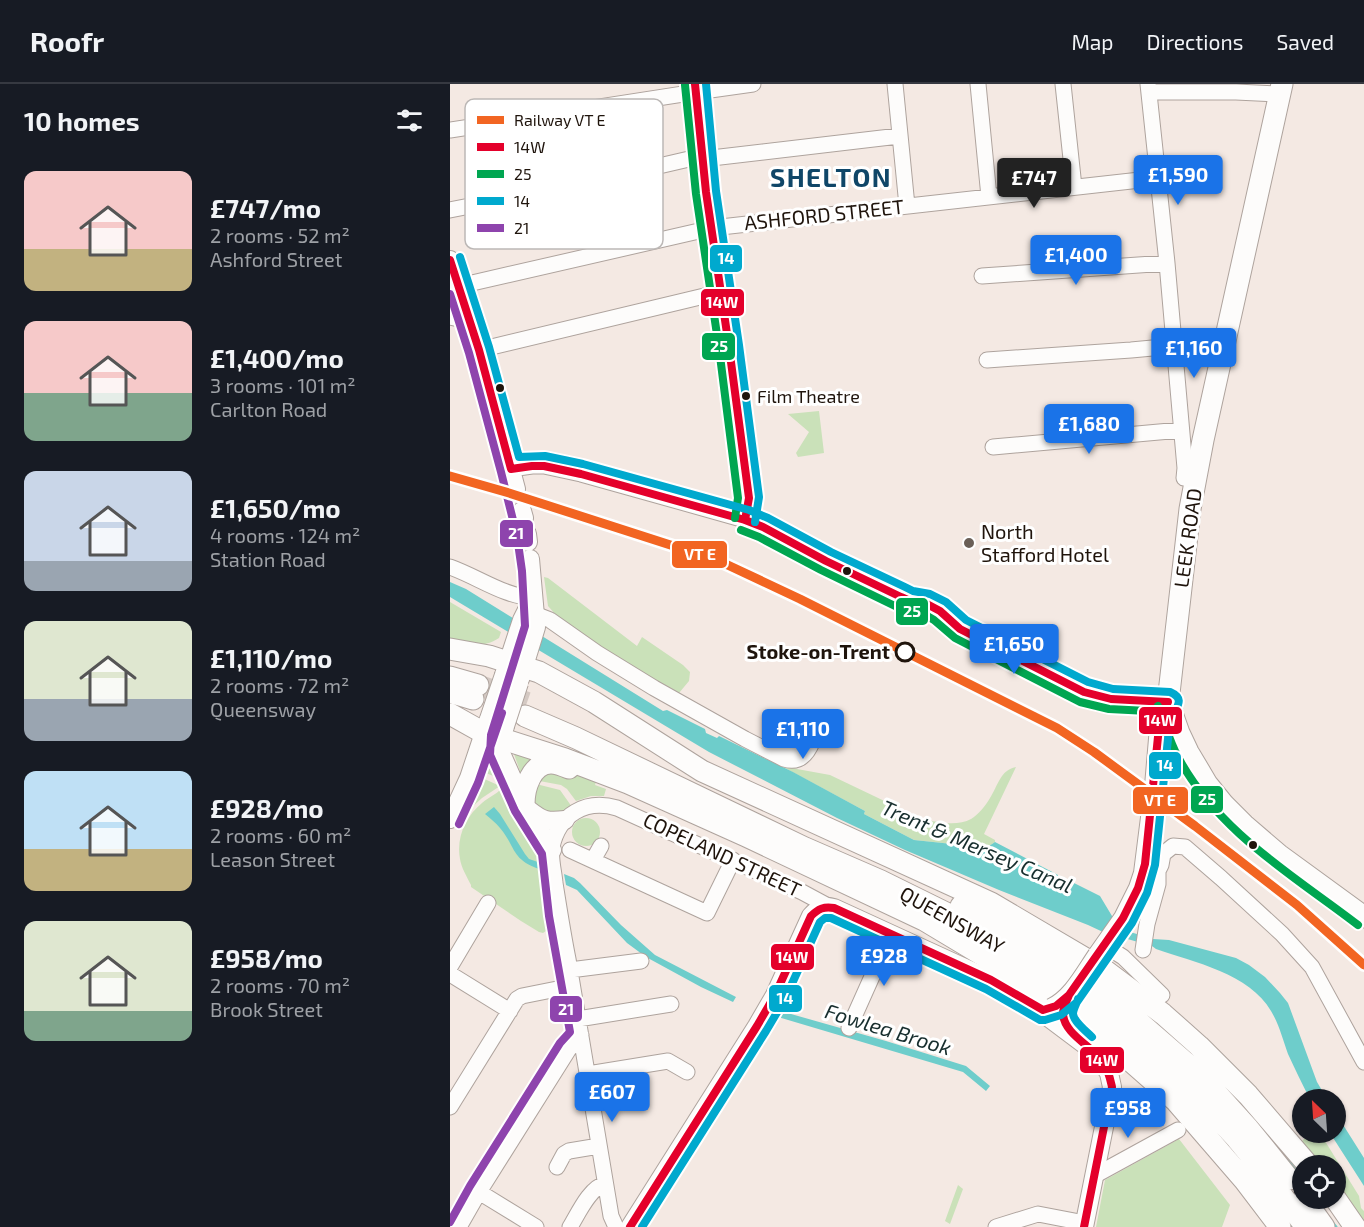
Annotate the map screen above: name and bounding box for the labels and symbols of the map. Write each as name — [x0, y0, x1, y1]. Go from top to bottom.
legend — [465, 99, 663, 249]
text: Railway VT E — [514, 110, 606, 129]
text: 14W — [514, 137, 545, 156]
pin: £1,590 — [1129, 155, 1227, 206]
pin: £747 — [998, 158, 1070, 209]
district label: SHELTON — [770, 161, 892, 192]
text: 25 — [514, 164, 532, 183]
text: 14 — [514, 191, 530, 210]
street label: ASHFORD STREET — [743, 194, 905, 234]
text: 21 — [514, 218, 529, 237]
pin: £1,400 — [1027, 235, 1125, 286]
line badge: 14 — [709, 244, 743, 273]
text: 14 — [717, 248, 735, 267]
line badge: 14W — [700, 288, 745, 317]
text: 14W — [706, 292, 739, 311]
pin: £1,160 — [1145, 328, 1243, 379]
line badge: 25 — [701, 332, 736, 361]
text: 25 — [710, 336, 728, 355]
unlabelled marker — [494, 382, 506, 394]
place label: Film Theatre — [757, 385, 860, 407]
marker: Film Theatre — [740, 390, 752, 402]
pin: £1,680 — [1040, 404, 1138, 455]
street label: LEEK ROAD — [1168, 487, 1206, 589]
line badge: 21 — [499, 519, 534, 548]
place label: North Stafford Hotel — [981, 519, 1109, 566]
text: 21 — [508, 523, 524, 542]
marker: North Stafford Hotel — [962, 536, 976, 550]
line badge: VT E — [671, 540, 728, 569]
text: VT E — [684, 544, 716, 563]
unlabelled marker — [841, 565, 853, 577]
line badge: 25 — [895, 597, 929, 626]
text: 25 — [903, 601, 921, 620]
pin: £1,650 — [965, 624, 1063, 675]
place label: Stoke-on-Trent — [747, 639, 890, 663]
marker: Stoke-on-Trent — [895, 642, 915, 662]
line badge: 14W — [1138, 706, 1183, 735]
pin: £1,110 — [754, 709, 852, 760]
text: 14W — [1144, 710, 1177, 729]
line badge: 14 — [1148, 751, 1182, 780]
text: 14 — [1156, 755, 1174, 774]
line badge: 25 — [1190, 785, 1224, 814]
line badge: VT E — [1132, 786, 1189, 815]
text: 25 — [1198, 789, 1216, 808]
text: VT E — [1144, 790, 1176, 809]
water label: Trent & Mersey Canal — [878, 794, 1077, 898]
street label: COPELAND STREET — [640, 807, 805, 901]
unlabelled marker — [1247, 839, 1259, 851]
street label: QUEENSWAY — [896, 881, 1009, 958]
pin: £928 — [848, 936, 920, 987]
line badge: 14W — [770, 943, 815, 971]
text: 14W — [776, 947, 809, 966]
line badge: 14 — [768, 984, 803, 1013]
text: 14 — [776, 988, 794, 1007]
line badge: 21 — [549, 995, 583, 1023]
water label: Fowlea Brook — [822, 998, 955, 1060]
text: 21 — [558, 999, 574, 1018]
line badge: 14W — [1079, 1046, 1125, 1074]
text: 14W — [1086, 1050, 1119, 1069]
pin: £607 — [576, 1072, 648, 1123]
pin: £958 — [1092, 1088, 1164, 1139]
north arrow — [1292, 1089, 1346, 1143]

